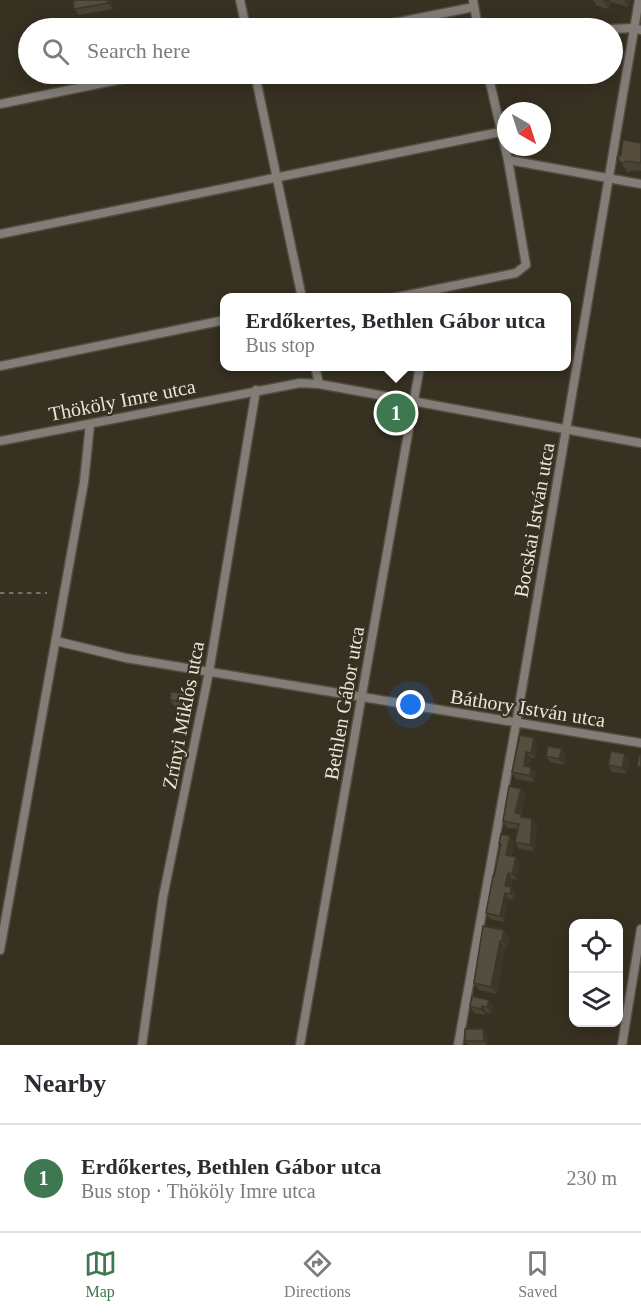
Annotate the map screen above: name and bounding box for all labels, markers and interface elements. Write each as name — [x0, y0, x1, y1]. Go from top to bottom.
search box — [18, 18, 623, 84]
icon: search — [39, 35, 72, 68]
text: Search here — [87, 38, 190, 63]
north arrow — [497, 102, 551, 156]
popup — [220, 293, 571, 371]
text: Erdőkertes, Bethlen Gábor utca — [245, 308, 546, 333]
text: Bus stop — [245, 334, 315, 356]
street label: Thököly Imre utca — [47, 375, 197, 426]
pin: 1 — [376, 390, 416, 436]
street label: Bocskai István utca — [510, 441, 558, 599]
street label: Bethlen Gábor utca — [320, 624, 368, 781]
street label: Zrínyi Miklós utca — [158, 639, 209, 791]
street label: Báthory István utca — [449, 685, 607, 732]
your location — [396, 690, 425, 719]
map controls — [569, 919, 623, 1027]
button: locate — [569, 919, 623, 973]
button: layers — [569, 973, 623, 1027]
text: Nearby — [24, 1069, 106, 1098]
text: Erdőkertes, Bethlen Gábor utca — [81, 1154, 381, 1179]
text: 1 — [39, 1167, 49, 1189]
text: 230 m — [566, 1167, 617, 1189]
text: Bus stop · Thököly Imre utca — [81, 1180, 316, 1202]
tab: Map — [84, 1247, 117, 1301]
tab: Directions — [284, 1247, 351, 1301]
tab: Saved — [518, 1247, 557, 1301]

